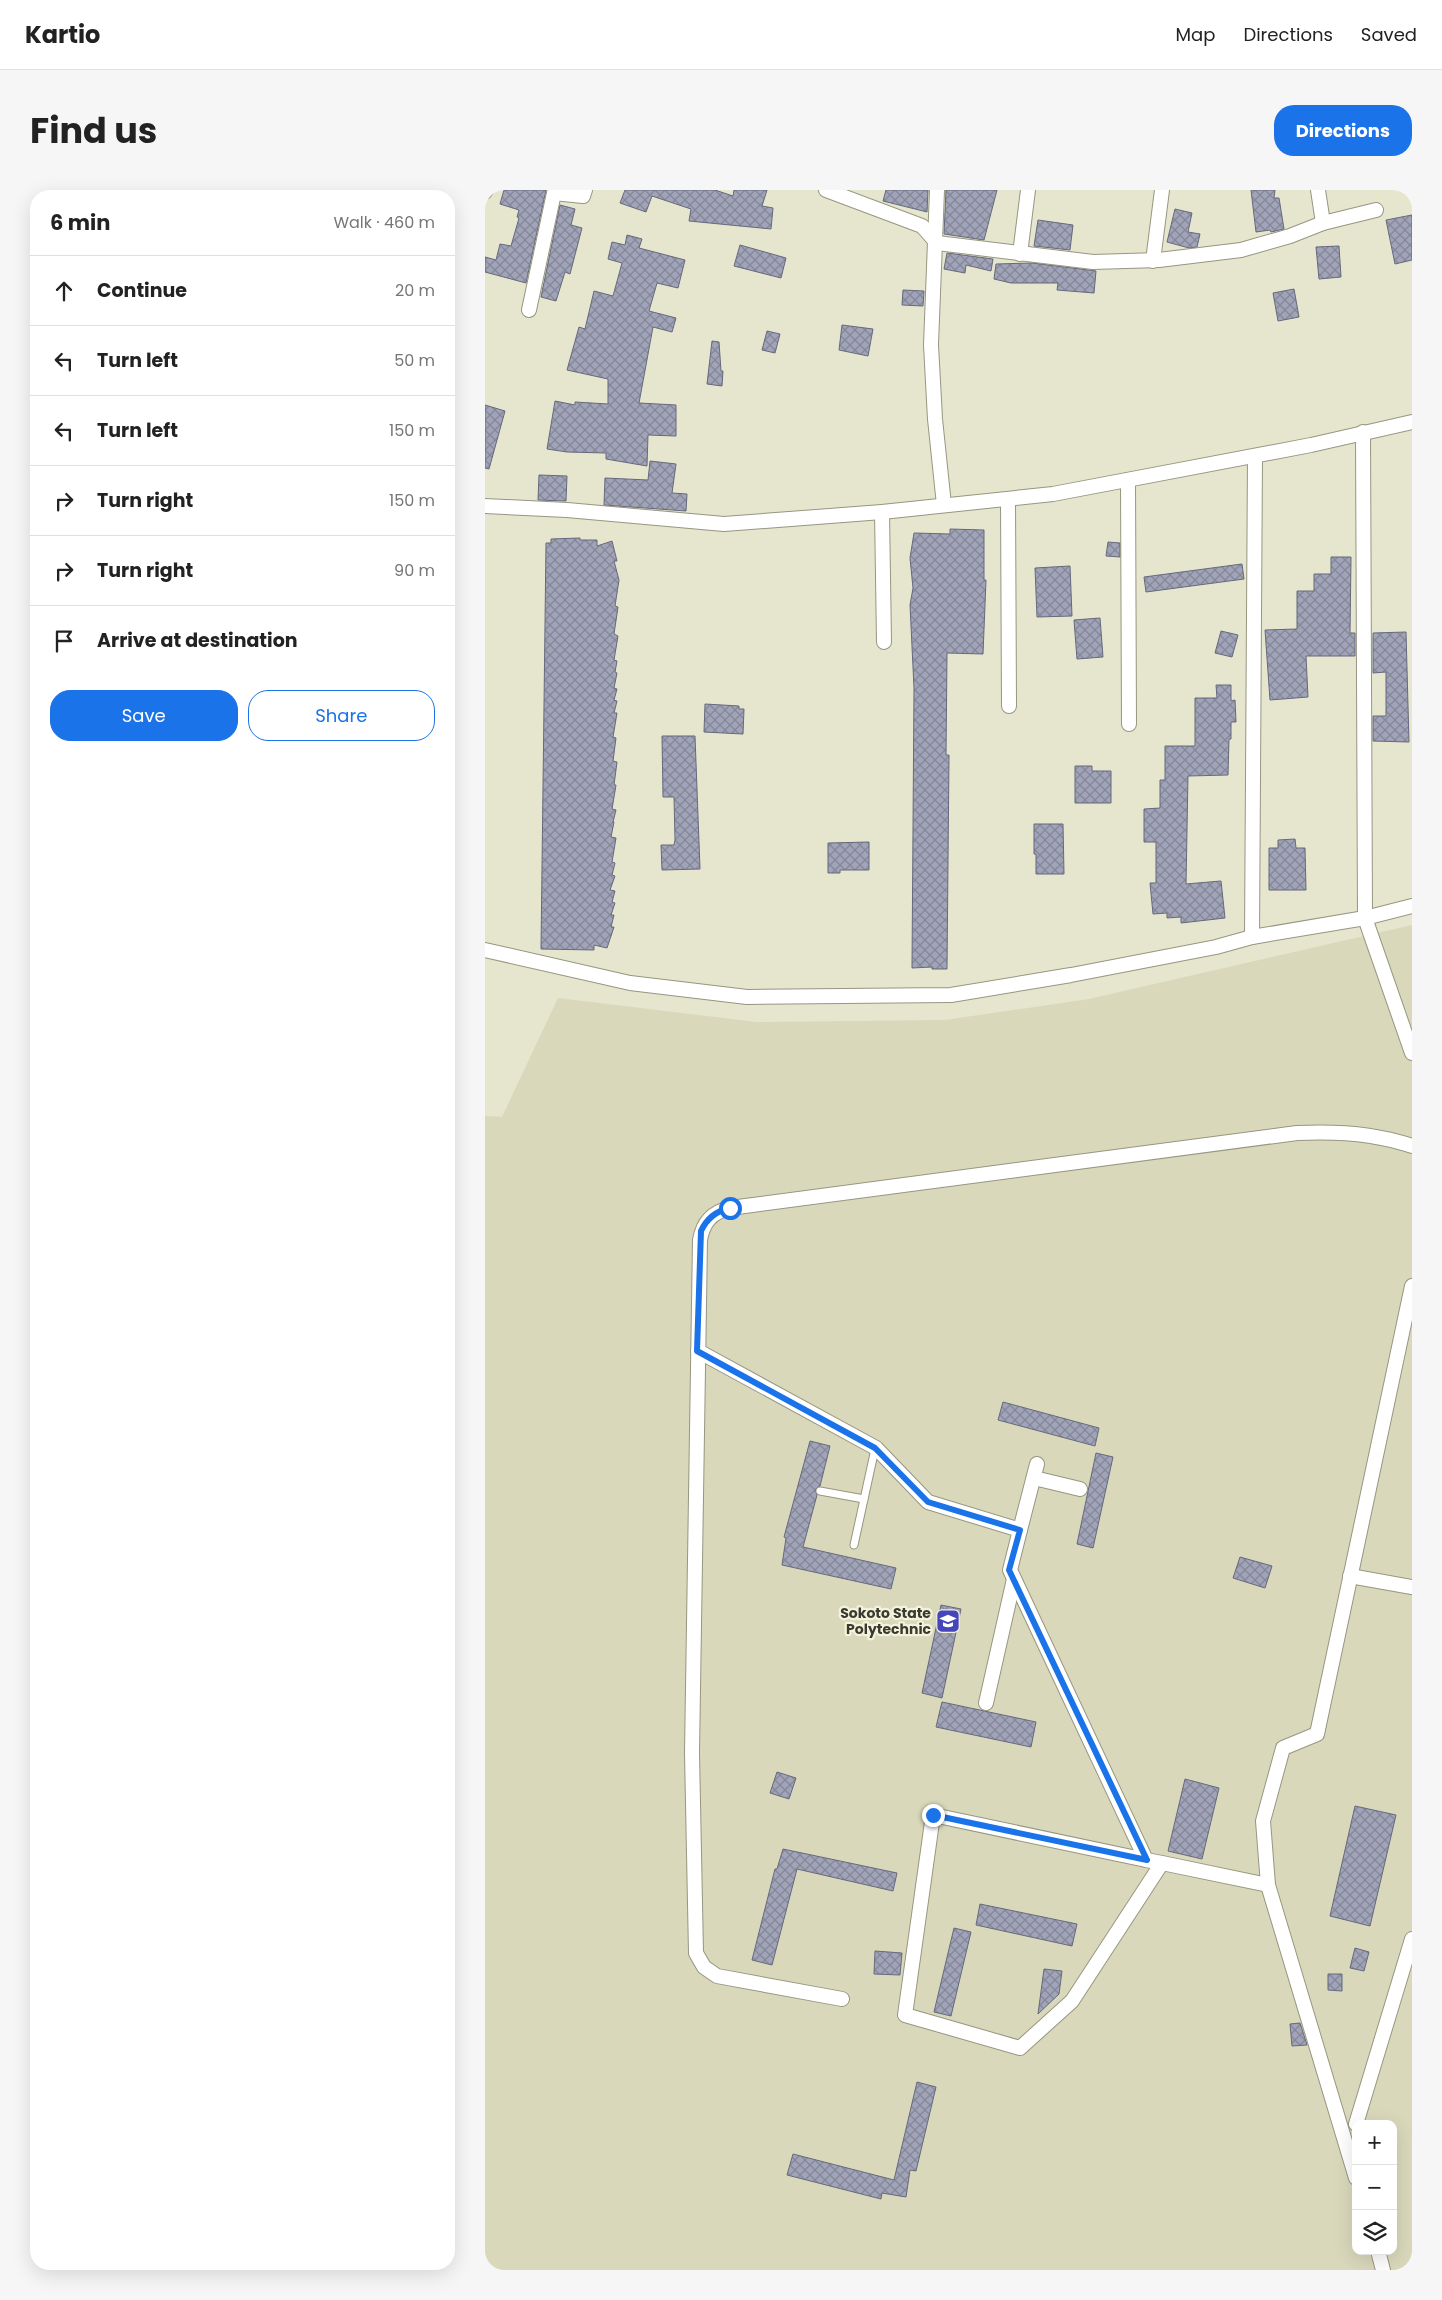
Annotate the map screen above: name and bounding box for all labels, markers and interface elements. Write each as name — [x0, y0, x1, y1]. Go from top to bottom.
text: Kartio — [25, 18, 100, 51]
text: Map — [1176, 22, 1215, 47]
text: Directions — [1243, 22, 1333, 47]
text: Saved — [1361, 22, 1417, 47]
button: Directions — [1274, 105, 1412, 156]
text: Find us — [30, 106, 157, 155]
text: 6 min — [50, 208, 110, 237]
text: Walk · 460 m — [333, 211, 435, 234]
icon: ahead — [50, 277, 78, 305]
text: Continue — [97, 277, 187, 304]
text: 20 m — [395, 279, 435, 302]
icon: left — [50, 347, 78, 375]
text: Turn left — [97, 347, 178, 374]
text: 50 m — [394, 349, 435, 372]
icon: left — [50, 417, 78, 445]
text: Turn left — [97, 417, 178, 444]
text: 150 m — [389, 419, 435, 442]
icon: right — [50, 487, 78, 515]
text: Turn right — [97, 487, 193, 514]
text: 150 m — [389, 489, 435, 512]
icon: right — [50, 557, 78, 585]
text: Turn right — [97, 557, 193, 584]
text: 90 m — [394, 559, 435, 582]
icon: arrive — [50, 627, 78, 655]
text: Arrive at destination — [97, 627, 298, 654]
button: Save — [50, 690, 238, 741]
button: Share — [248, 690, 435, 741]
route start — [719, 1197, 742, 1220]
place label: Sokoto State Polytechnic — [840, 1603, 932, 1639]
school or university icon: Sokoto State Polytechnic — [935, 1608, 961, 1634]
route end — [922, 1804, 945, 1827]
map controls — [1352, 2120, 1397, 2255]
button: + — [1352, 2120, 1397, 2165]
button: − — [1352, 2165, 1397, 2210]
button: layers — [1352, 2210, 1397, 2255]

